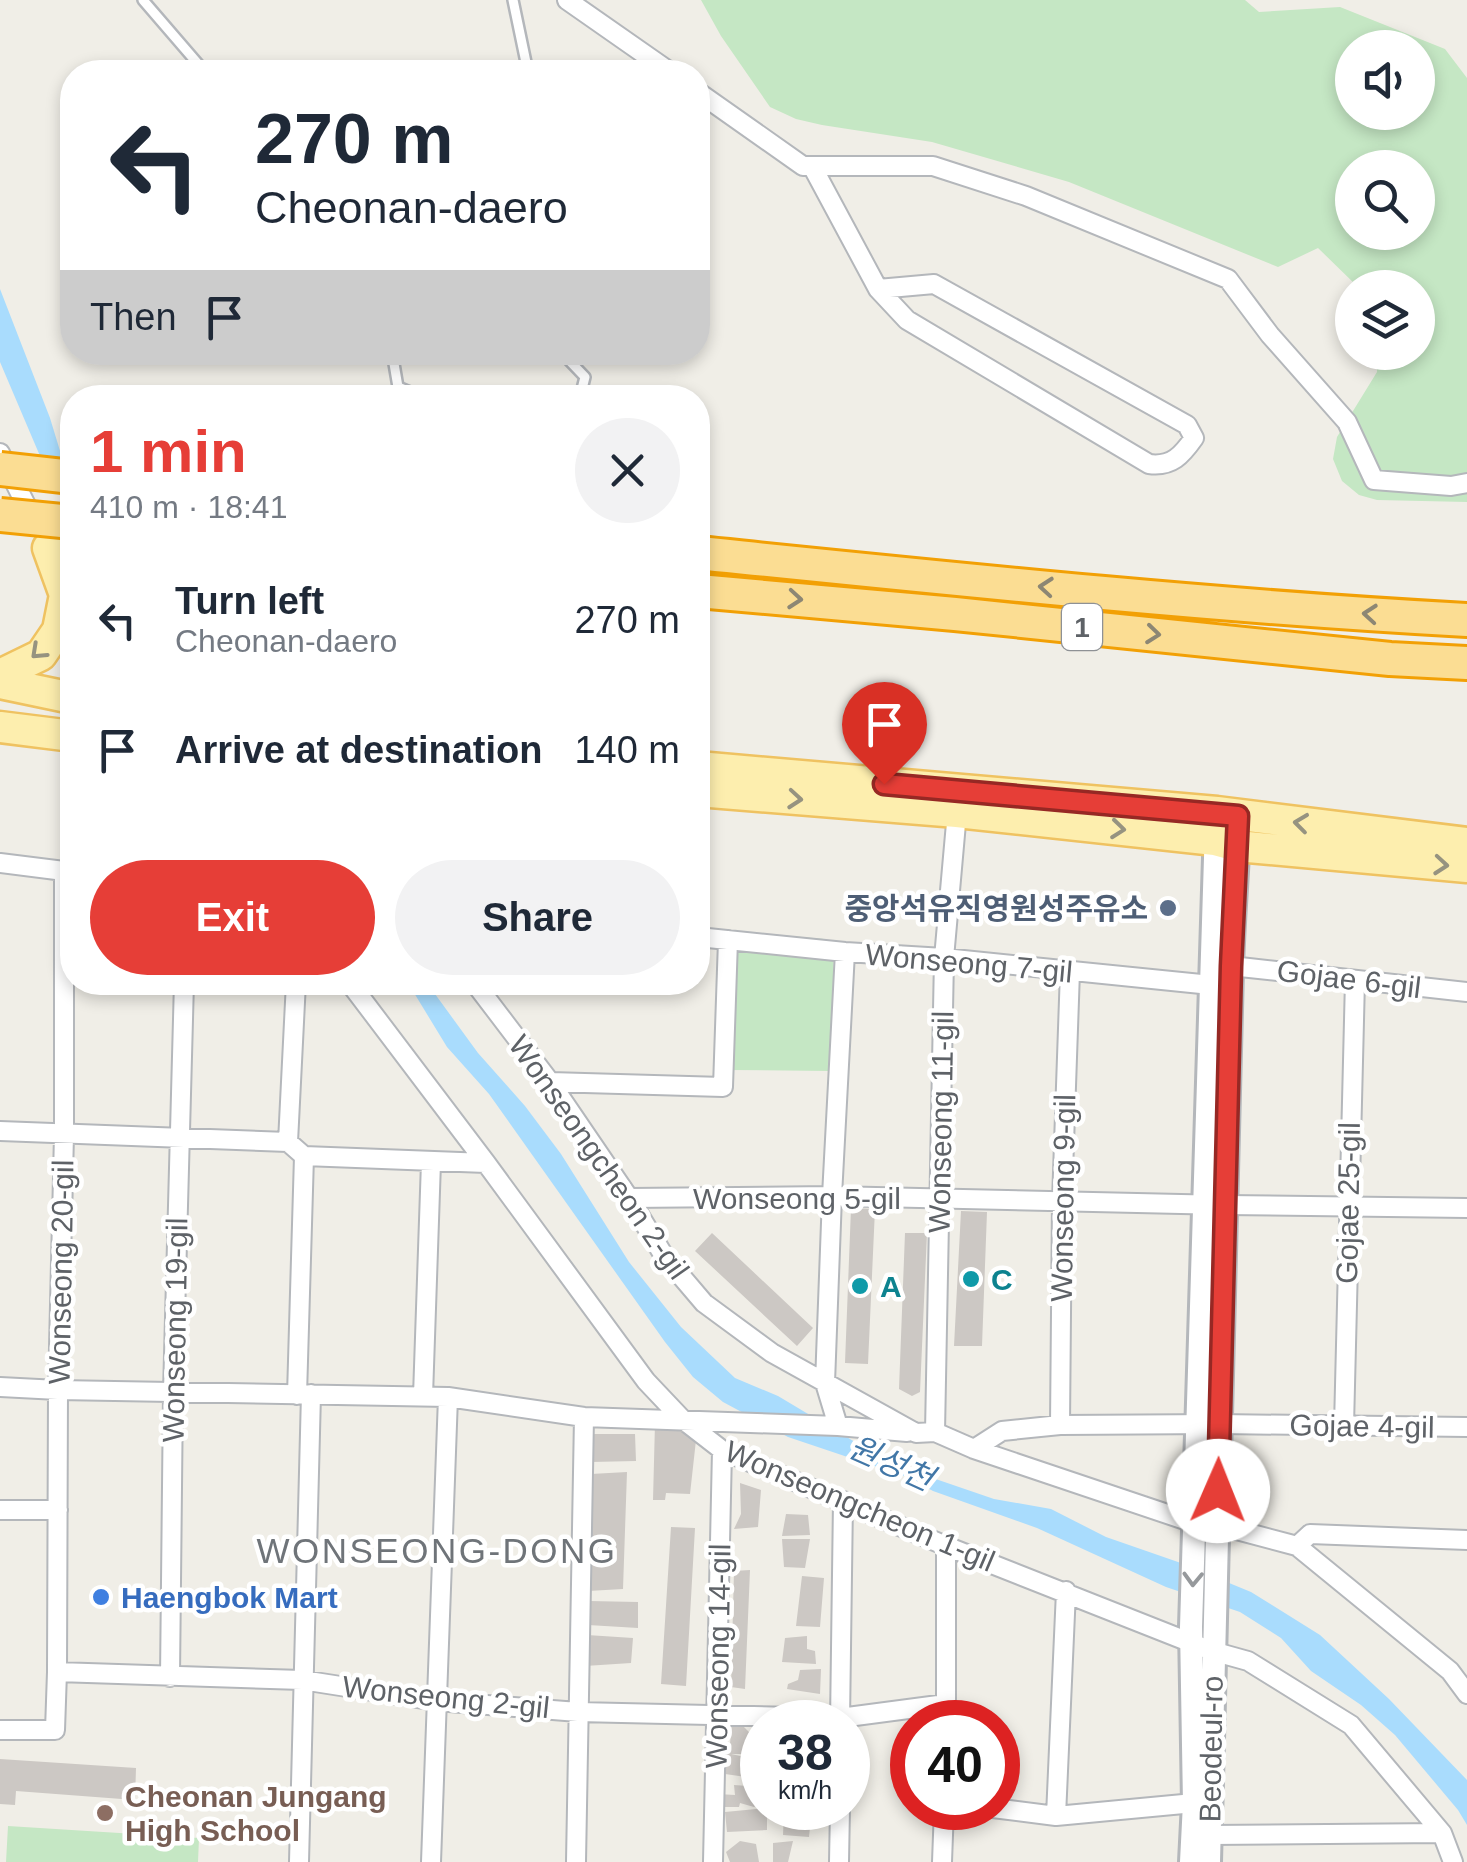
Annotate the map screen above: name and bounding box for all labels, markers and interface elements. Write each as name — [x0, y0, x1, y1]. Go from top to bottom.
map controls — [1335, 30, 1435, 370]
button: sound — [1335, 30, 1435, 130]
icon: left — [90, 100, 220, 230]
text: 270 m — [255, 100, 453, 178]
button: search — [1335, 150, 1435, 250]
text: Cheonan-daero — [255, 182, 568, 233]
button: layers — [1335, 270, 1435, 370]
icon: arrive — [197, 290, 252, 345]
text: Then — [90, 296, 177, 338]
text: 1 min — [90, 418, 247, 485]
button: close — [575, 418, 680, 523]
text: 410 m · 18:41 — [90, 489, 287, 525]
one-way arrow — [1037, 577, 1053, 599]
text: Turn left — [175, 580, 324, 622]
one-way arrow — [787, 588, 803, 610]
icon: left — [90, 593, 145, 648]
text: 270 m — [574, 599, 680, 641]
road number: 1 — [1062, 604, 1102, 650]
one-way arrow — [1361, 604, 1377, 626]
text: Cheonan-daero — [175, 623, 397, 659]
one-way arrow — [1145, 623, 1161, 644]
one-way arrow — [32, 640, 50, 658]
pin — [842, 682, 927, 785]
icon: arrive — [857, 697, 912, 752]
icon: arrive — [90, 723, 145, 778]
text: Arrive at destination — [175, 729, 542, 771]
text: 140 m — [574, 729, 680, 771]
one-way arrow — [787, 788, 803, 809]
one-way arrow — [1292, 813, 1308, 834]
one-way arrow — [1111, 818, 1127, 839]
one-way arrow — [1433, 853, 1449, 875]
button: Exit — [90, 860, 375, 975]
button: Share — [395, 860, 680, 975]
place label: 중앙석유직영원성주유소 — [844, 892, 1148, 925]
marker: 중앙석유직영원성주유소 — [1157, 897, 1179, 919]
street label: Wonseong 7-gil — [864, 938, 1074, 988]
street label: Gojae 6-gil — [1275, 954, 1423, 1004]
street label: Wonseong 11-gil — [923, 1011, 959, 1233]
street label: Wonseongcheon 2-gil — [502, 1029, 696, 1285]
street label: Wonseong 9-gil — [1045, 1094, 1081, 1302]
street label: Gojae 25-gil — [1330, 1122, 1366, 1284]
street label: Wonseong 20-gil — [43, 1159, 79, 1385]
street label: Wonseong 5-gil — [693, 1182, 901, 1215]
street label: Wonseong 19-gil — [157, 1217, 193, 1443]
place label: C — [991, 1263, 1013, 1296]
marker: C — [960, 1268, 982, 1290]
place label: A — [880, 1270, 902, 1303]
marker: A — [849, 1275, 871, 1297]
street label: Gojae 4-gil — [1289, 1408, 1435, 1444]
water label: 원성천 — [843, 1429, 942, 1499]
street label: Wonseongcheon 1-gil — [720, 1434, 1000, 1578]
position arrow — [1166, 1439, 1270, 1543]
district label: WONSEONG-DONG — [256, 1531, 618, 1570]
street label: Wonseong 14-gil — [700, 1543, 736, 1769]
one-way arrow — [1182, 1572, 1203, 1588]
place label: Haengbok Mart — [121, 1581, 338, 1614]
marker: Haengbok Mart — [90, 1586, 112, 1608]
street label: Wonseong 2-gil — [341, 1670, 551, 1724]
street label: Beodeul-ro — [1193, 1675, 1229, 1823]
speed limit sign: 40 — [890, 1700, 1020, 1830]
text: 38 — [777, 1725, 833, 1781]
text: km/h — [778, 1776, 832, 1804]
place label: Cheonan Jungang High School — [125, 1780, 387, 1847]
marker: Cheonan Jungang High School — [94, 1802, 116, 1824]

